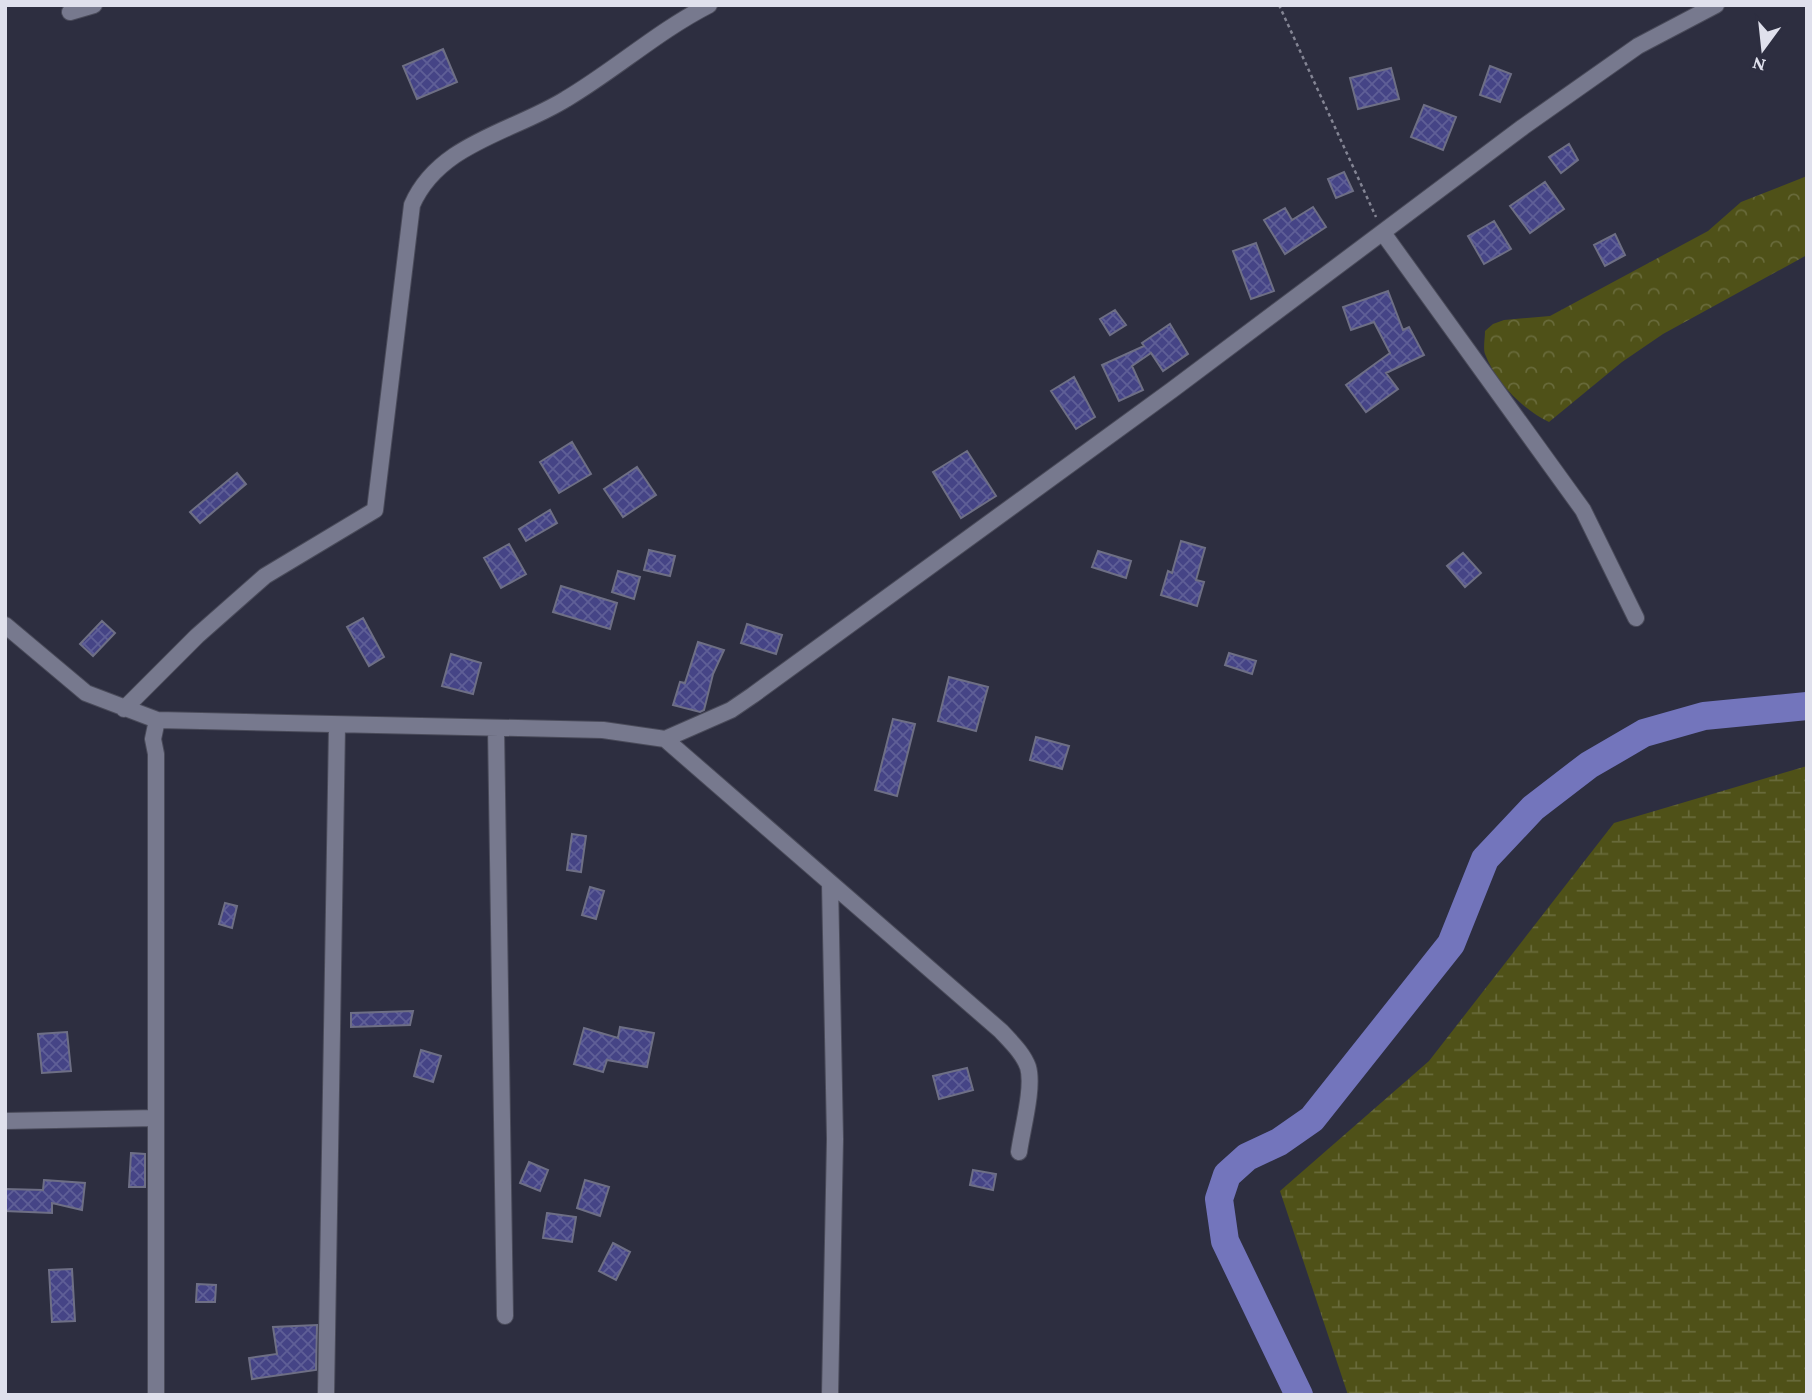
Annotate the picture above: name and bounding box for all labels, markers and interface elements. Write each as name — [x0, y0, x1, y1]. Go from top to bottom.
north arrow — [1728, 14, 1798, 84]
text: N — [1750, 53, 1768, 77]

